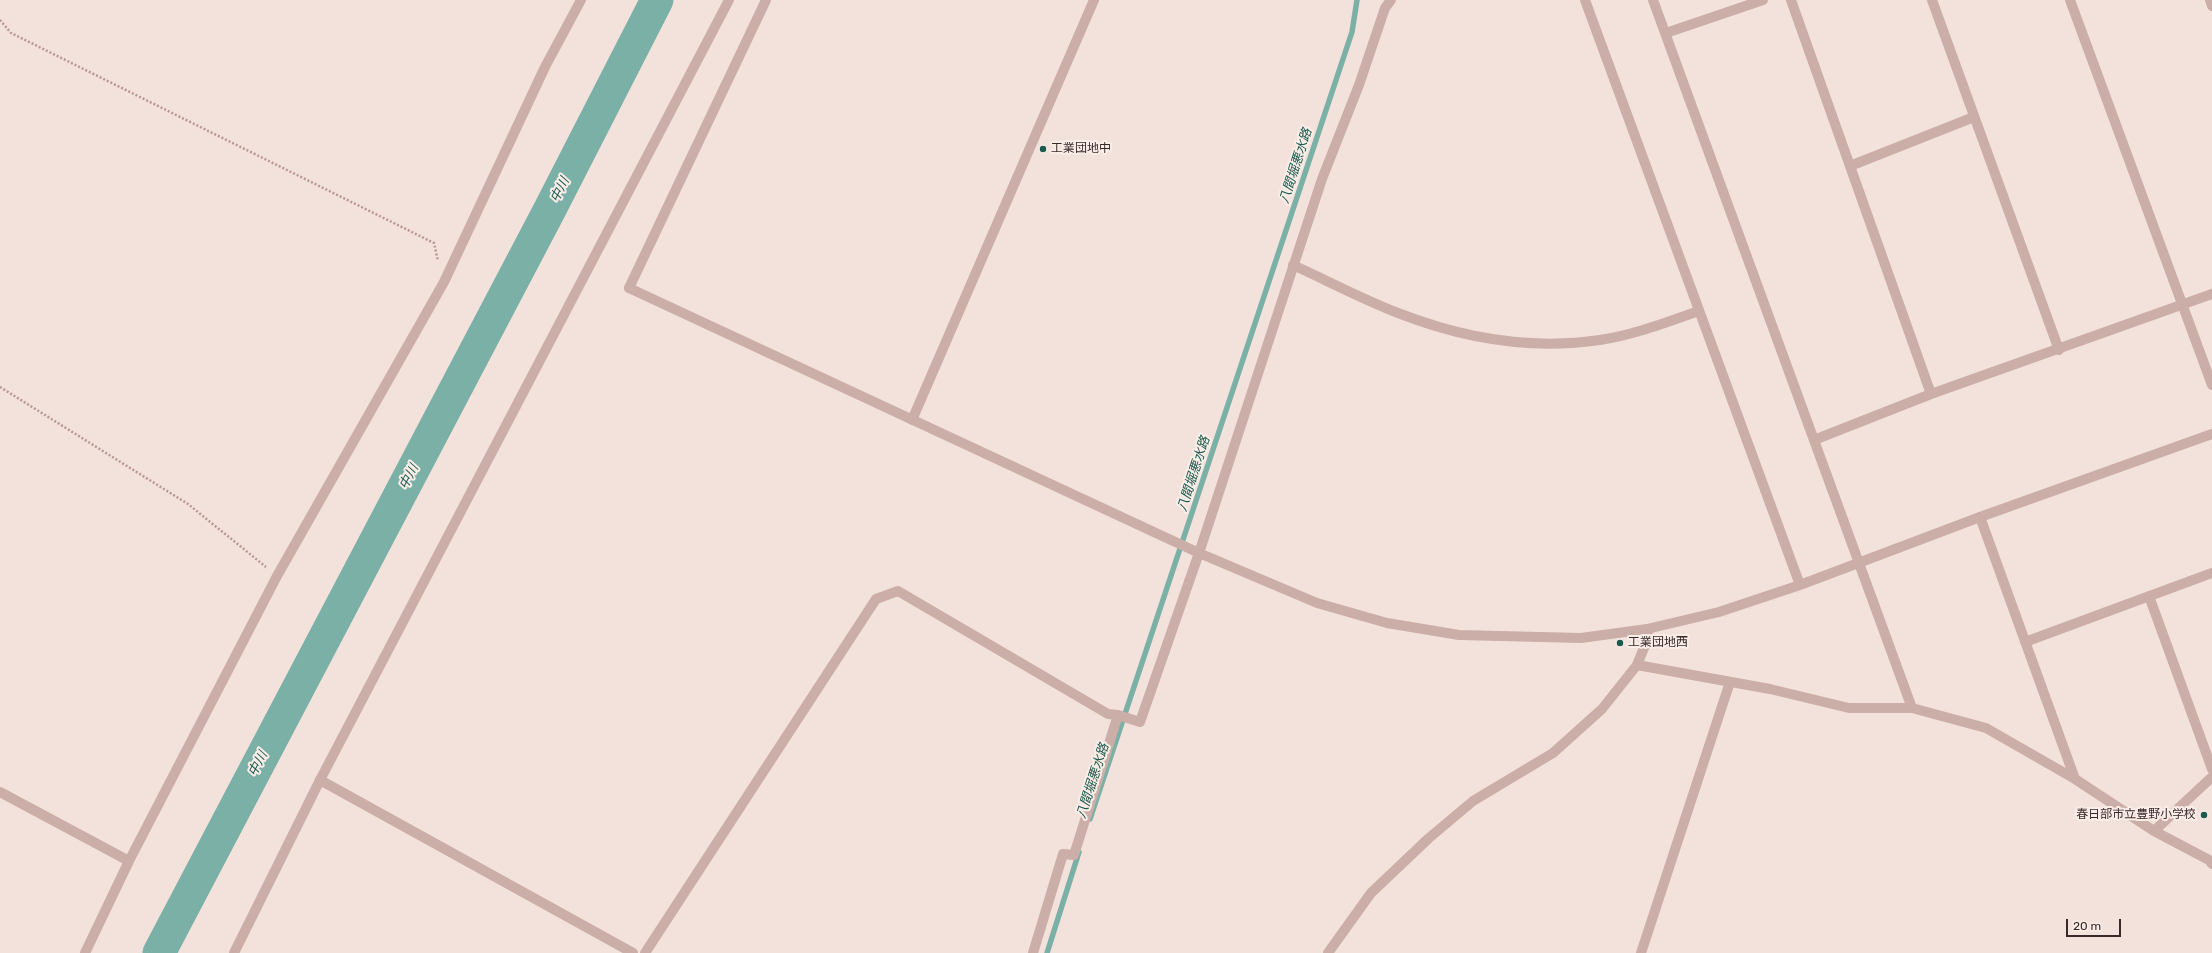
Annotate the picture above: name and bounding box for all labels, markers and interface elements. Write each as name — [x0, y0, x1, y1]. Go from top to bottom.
water label: 八間堀悪水路 — [1277, 126, 1315, 206]
place label: 工業団地中 — [1051, 142, 1111, 156]
marker: 工業団地中 — [1038, 144, 1048, 154]
water label: 中川 — [547, 175, 573, 205]
water label: 八間堀悪水路 — [1175, 434, 1213, 514]
water label: 中川 — [396, 462, 422, 492]
place label: 工業団地西 — [1628, 636, 1688, 650]
marker: 工業団地西 — [1615, 638, 1625, 648]
water label: 八間堀悪水路 — [1074, 741, 1112, 821]
water label: 中川 — [245, 749, 271, 779]
place label: 春日部市立豊野小学校 — [2076, 808, 2196, 822]
marker: 春日部市立豊野小学校 — [2199, 810, 2209, 820]
scale bar — [2068, 911, 2123, 937]
text: 20 m — [2073, 919, 2101, 933]

